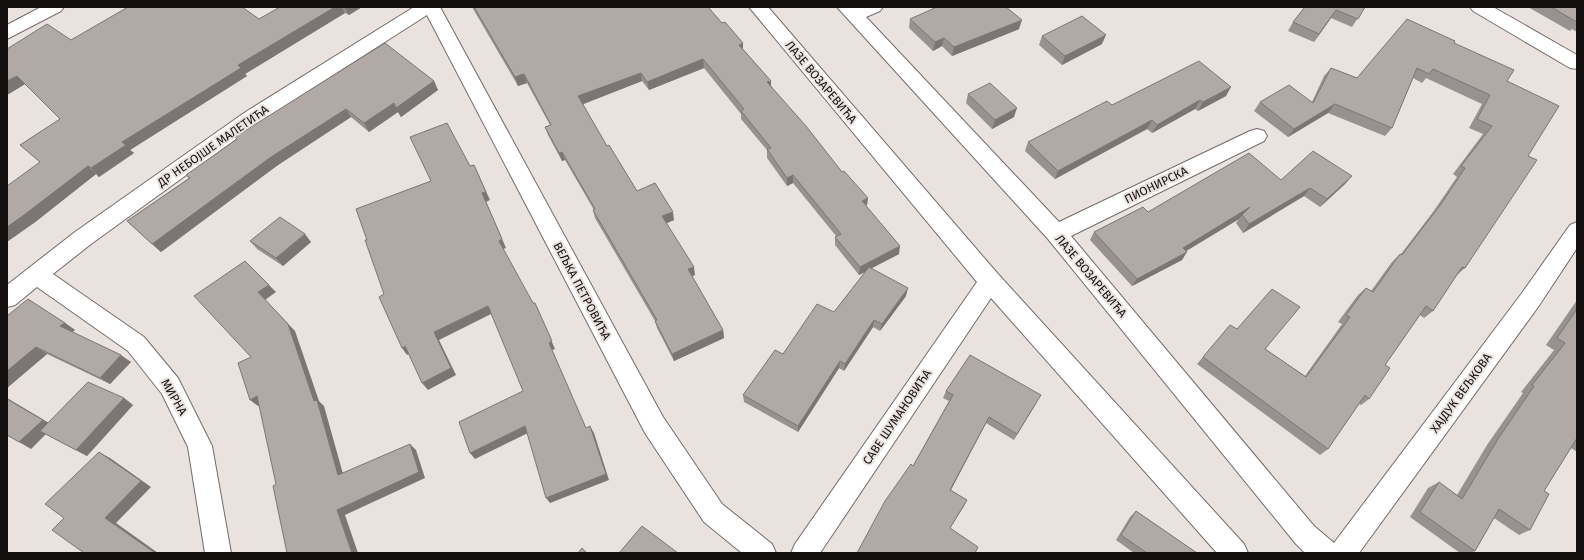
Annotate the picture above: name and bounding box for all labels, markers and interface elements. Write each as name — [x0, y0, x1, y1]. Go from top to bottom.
street label: ЛАЗЕ ВОЗАРЕВИЋА — [782, 38, 860, 126]
street label: ДР НЕБОЈШЕ МАЛЕТИЋА — [154, 102, 271, 190]
street label: ПИОНИРСКА — [1122, 164, 1190, 206]
street label: ЛАЗЕ ВОЗАРЕВИЋА — [1052, 232, 1130, 320]
street label: ВЕЉКА ПЕТРОВИЋА — [550, 240, 614, 342]
street label: ХАЈДУК ВЕЉКОВА — [1427, 350, 1495, 436]
street label: САВЕ ШУМАНОВИЋА — [860, 367, 934, 467]
street label: МИРНА — [158, 376, 190, 418]

